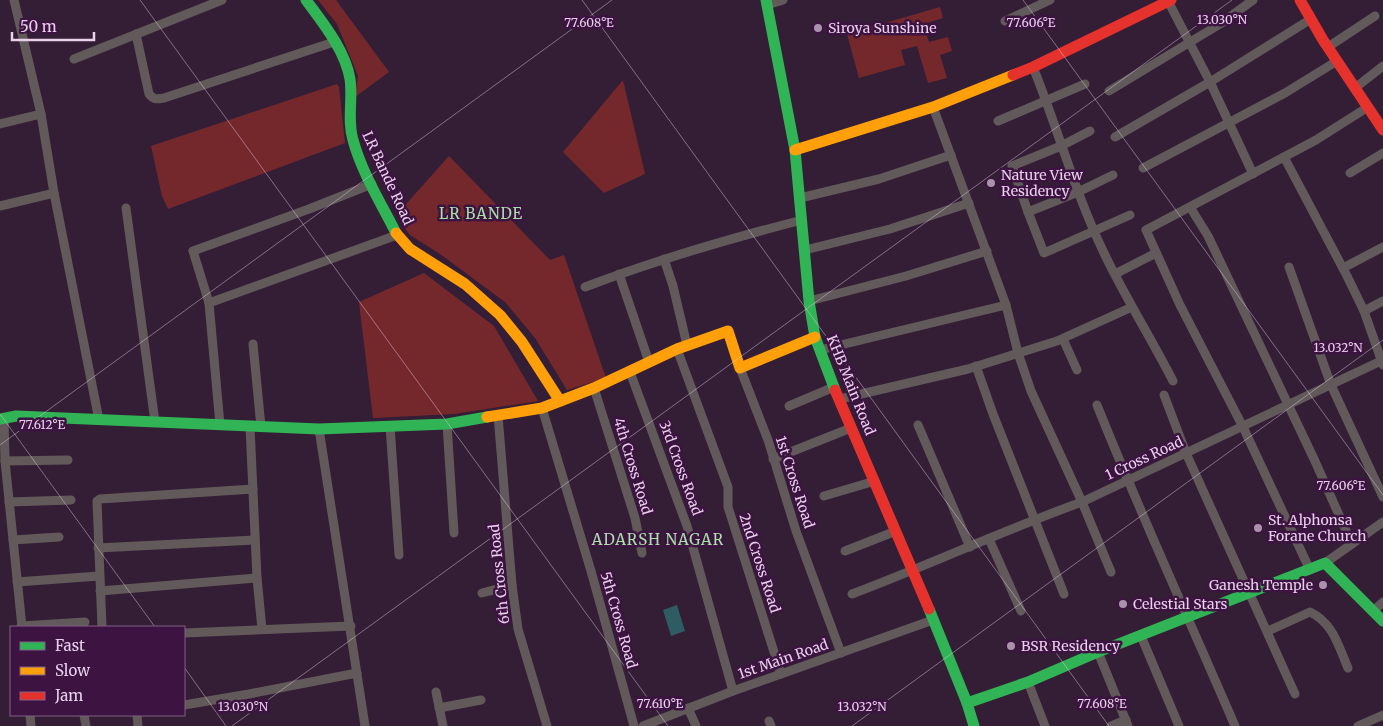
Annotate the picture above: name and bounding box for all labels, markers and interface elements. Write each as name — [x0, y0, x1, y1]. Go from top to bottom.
scale bar — [12, 10, 95, 42]
text: 13.030°N — [1197, 12, 1248, 27]
text: 77.608°E — [564, 15, 614, 30]
text: 77.606°E — [1007, 15, 1056, 30]
text: 50 m — [20, 17, 57, 36]
place label: Siroya Sunshine — [828, 19, 937, 37]
marker: Siroya Sunshine — [812, 22, 824, 34]
street label: LR Bande Road — [358, 128, 418, 228]
place label: Nature View Residency — [1001, 166, 1083, 200]
marker: Nature View Residency — [985, 177, 997, 189]
district label: LR BANDE — [439, 204, 523, 223]
street label: KHB Main Road — [823, 332, 880, 438]
text: 13.032°N — [1313, 340, 1363, 355]
street label: 4th Cross Road — [610, 415, 656, 517]
text: 77.612°E — [19, 417, 65, 432]
street label: 3rd Cross Road — [656, 418, 707, 518]
street label: 1 Cross Road — [1102, 432, 1186, 484]
street label: 1st Cross Road — [772, 434, 819, 531]
text: 77.606°E — [1317, 478, 1366, 493]
street label: 2nd Cross Road — [735, 511, 785, 615]
place label: St. Alphonsa Forane Church — [1268, 511, 1366, 545]
marker: St. Alphonsa Forane Church — [1252, 522, 1264, 534]
street label: 6th Cross Road — [485, 523, 513, 625]
district label: ADARSH NAGAR — [591, 530, 724, 549]
street label: 5th Cross Road — [597, 570, 642, 671]
place label: Ganesh Temple — [1209, 576, 1313, 594]
marker: Ganesh Temple — [1317, 579, 1329, 591]
place label: Celestial Stars — [1133, 595, 1228, 613]
marker: Celestial Stars — [1117, 598, 1129, 610]
legend — [10, 626, 185, 716]
street label: 1st Main Road — [735, 635, 831, 683]
text: Fast — [55, 636, 85, 655]
place label: BSR Residency — [1021, 637, 1121, 655]
marker: BSR Residency — [1005, 640, 1017, 652]
text: Slow — [55, 661, 90, 680]
text: Jam — [54, 686, 83, 705]
text: 77.610°E — [637, 696, 684, 711]
text: 77.608°E — [1077, 696, 1127, 711]
text: 13.030°N — [218, 699, 269, 714]
text: 13.032°N — [837, 699, 887, 714]

